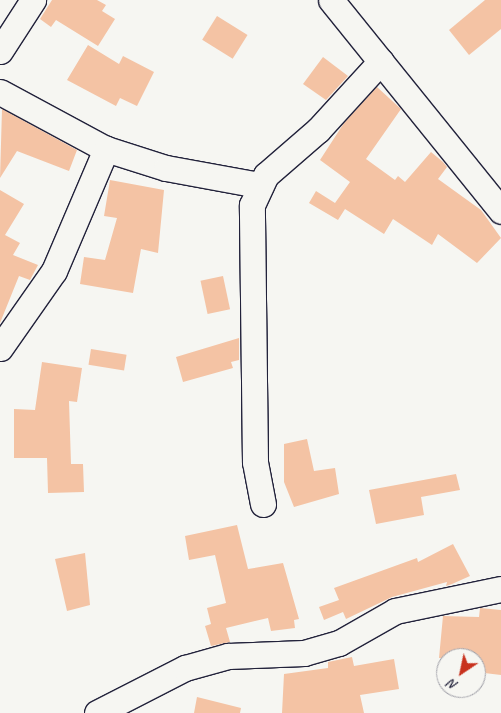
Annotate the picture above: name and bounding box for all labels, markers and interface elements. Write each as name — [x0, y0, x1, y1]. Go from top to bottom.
north arrow — [436, 648, 486, 698]
text: N — [445, 676, 461, 694]

